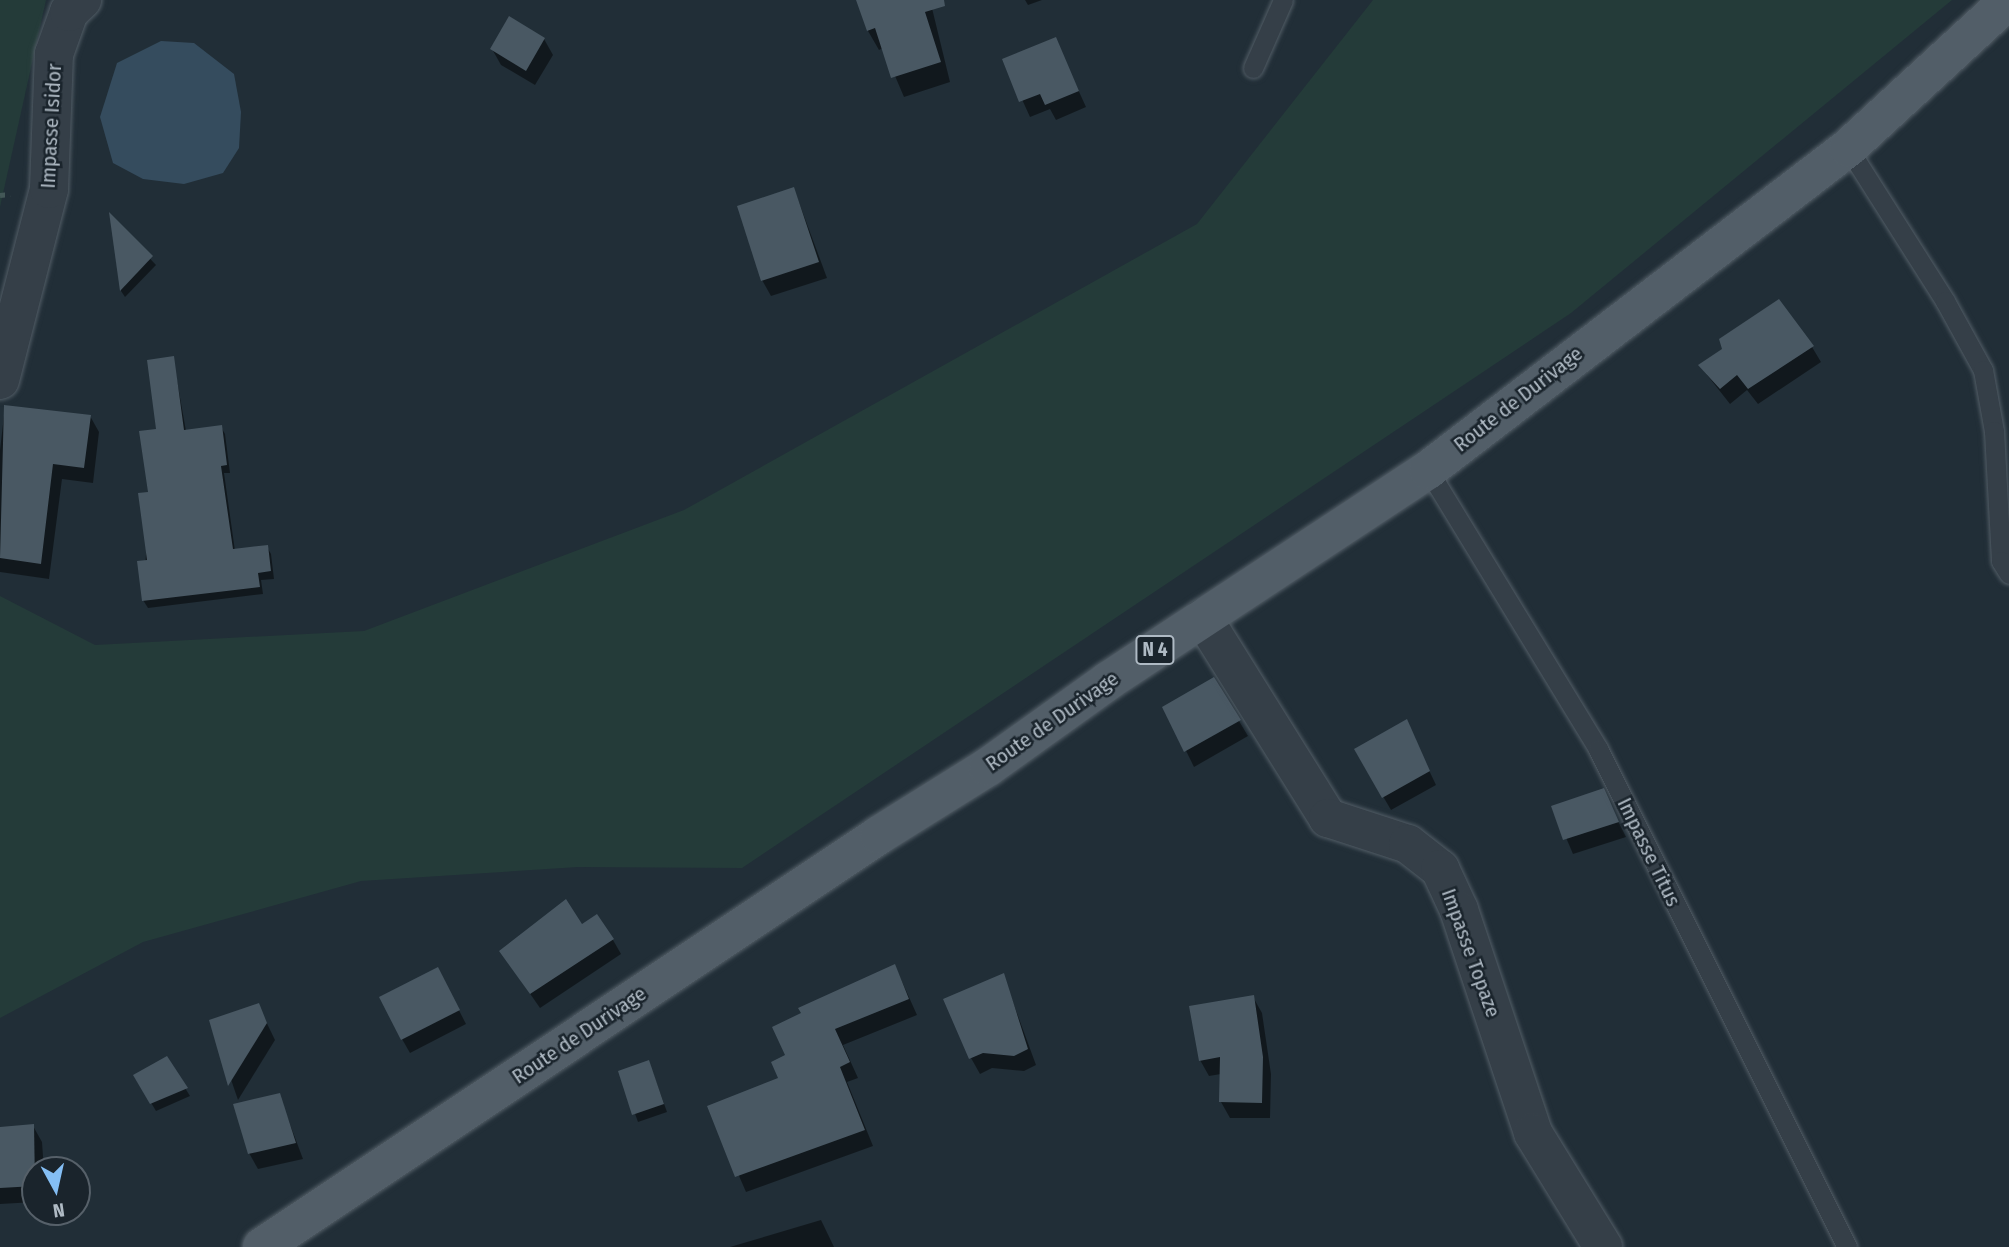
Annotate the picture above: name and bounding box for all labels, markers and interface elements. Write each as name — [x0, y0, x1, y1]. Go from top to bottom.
street label: Impasse Isidor — [35, 63, 67, 189]
street label: Route de Durivage — [1449, 341, 1587, 457]
road number: N 4 — [1134, 635, 1176, 666]
street label: Route de Durivage — [981, 666, 1123, 776]
street label: Impasse Titus — [1612, 794, 1686, 910]
street label: Impasse Topaze — [1436, 885, 1506, 1021]
street label: Route de Durivage — [507, 981, 651, 1089]
north arrow — [21, 1156, 91, 1226]
text: N — [51, 1198, 66, 1222]

